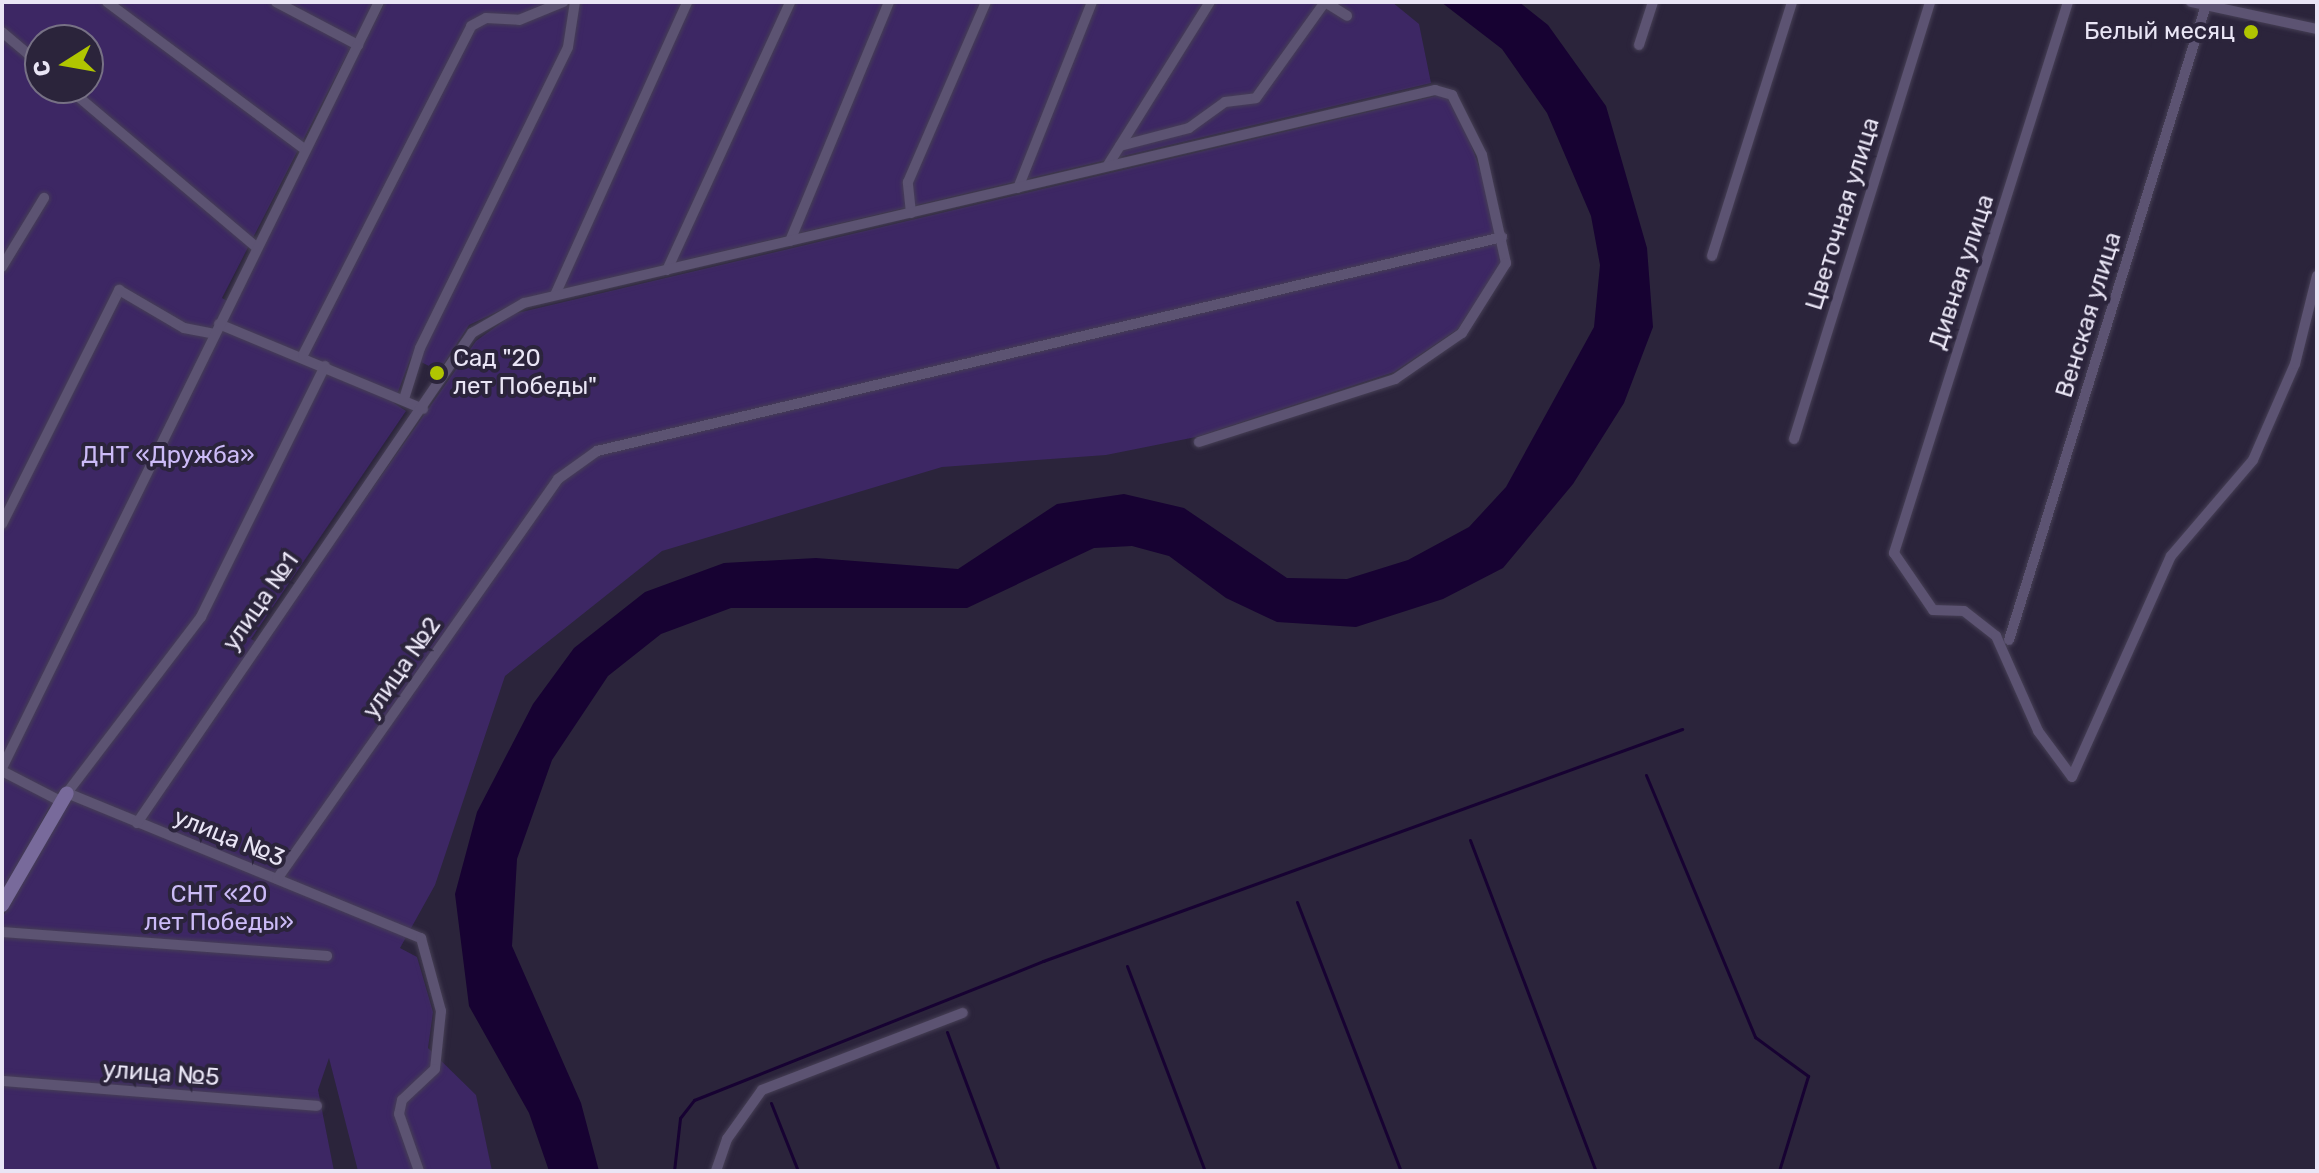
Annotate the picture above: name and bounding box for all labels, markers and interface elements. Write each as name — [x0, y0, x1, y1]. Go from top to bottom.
place label: Белый месяц — [2084, 18, 2235, 46]
marker: Белый месяц — [2242, 23, 2260, 41]
north arrow — [24, 24, 104, 104]
text: С — [27, 58, 57, 78]
street label: Цветочная улица — [1800, 114, 1886, 314]
street label: Дивная улица — [1923, 191, 2001, 353]
street label: Венская улица — [2050, 229, 2128, 401]
place label: Сад "20 лет Победы" — [453, 345, 597, 401]
marker: Сад "20 лет Победы" — [428, 364, 446, 382]
park label: ДНТ «Дружба» — [81, 442, 255, 470]
street label: улица №1 — [217, 547, 305, 657]
street label: улица №2 — [357, 612, 447, 724]
street label: улица №3 — [169, 803, 289, 873]
park label: СНТ «20 лет Победы» — [144, 881, 294, 937]
street label: улица №5 — [102, 1056, 220, 1092]

